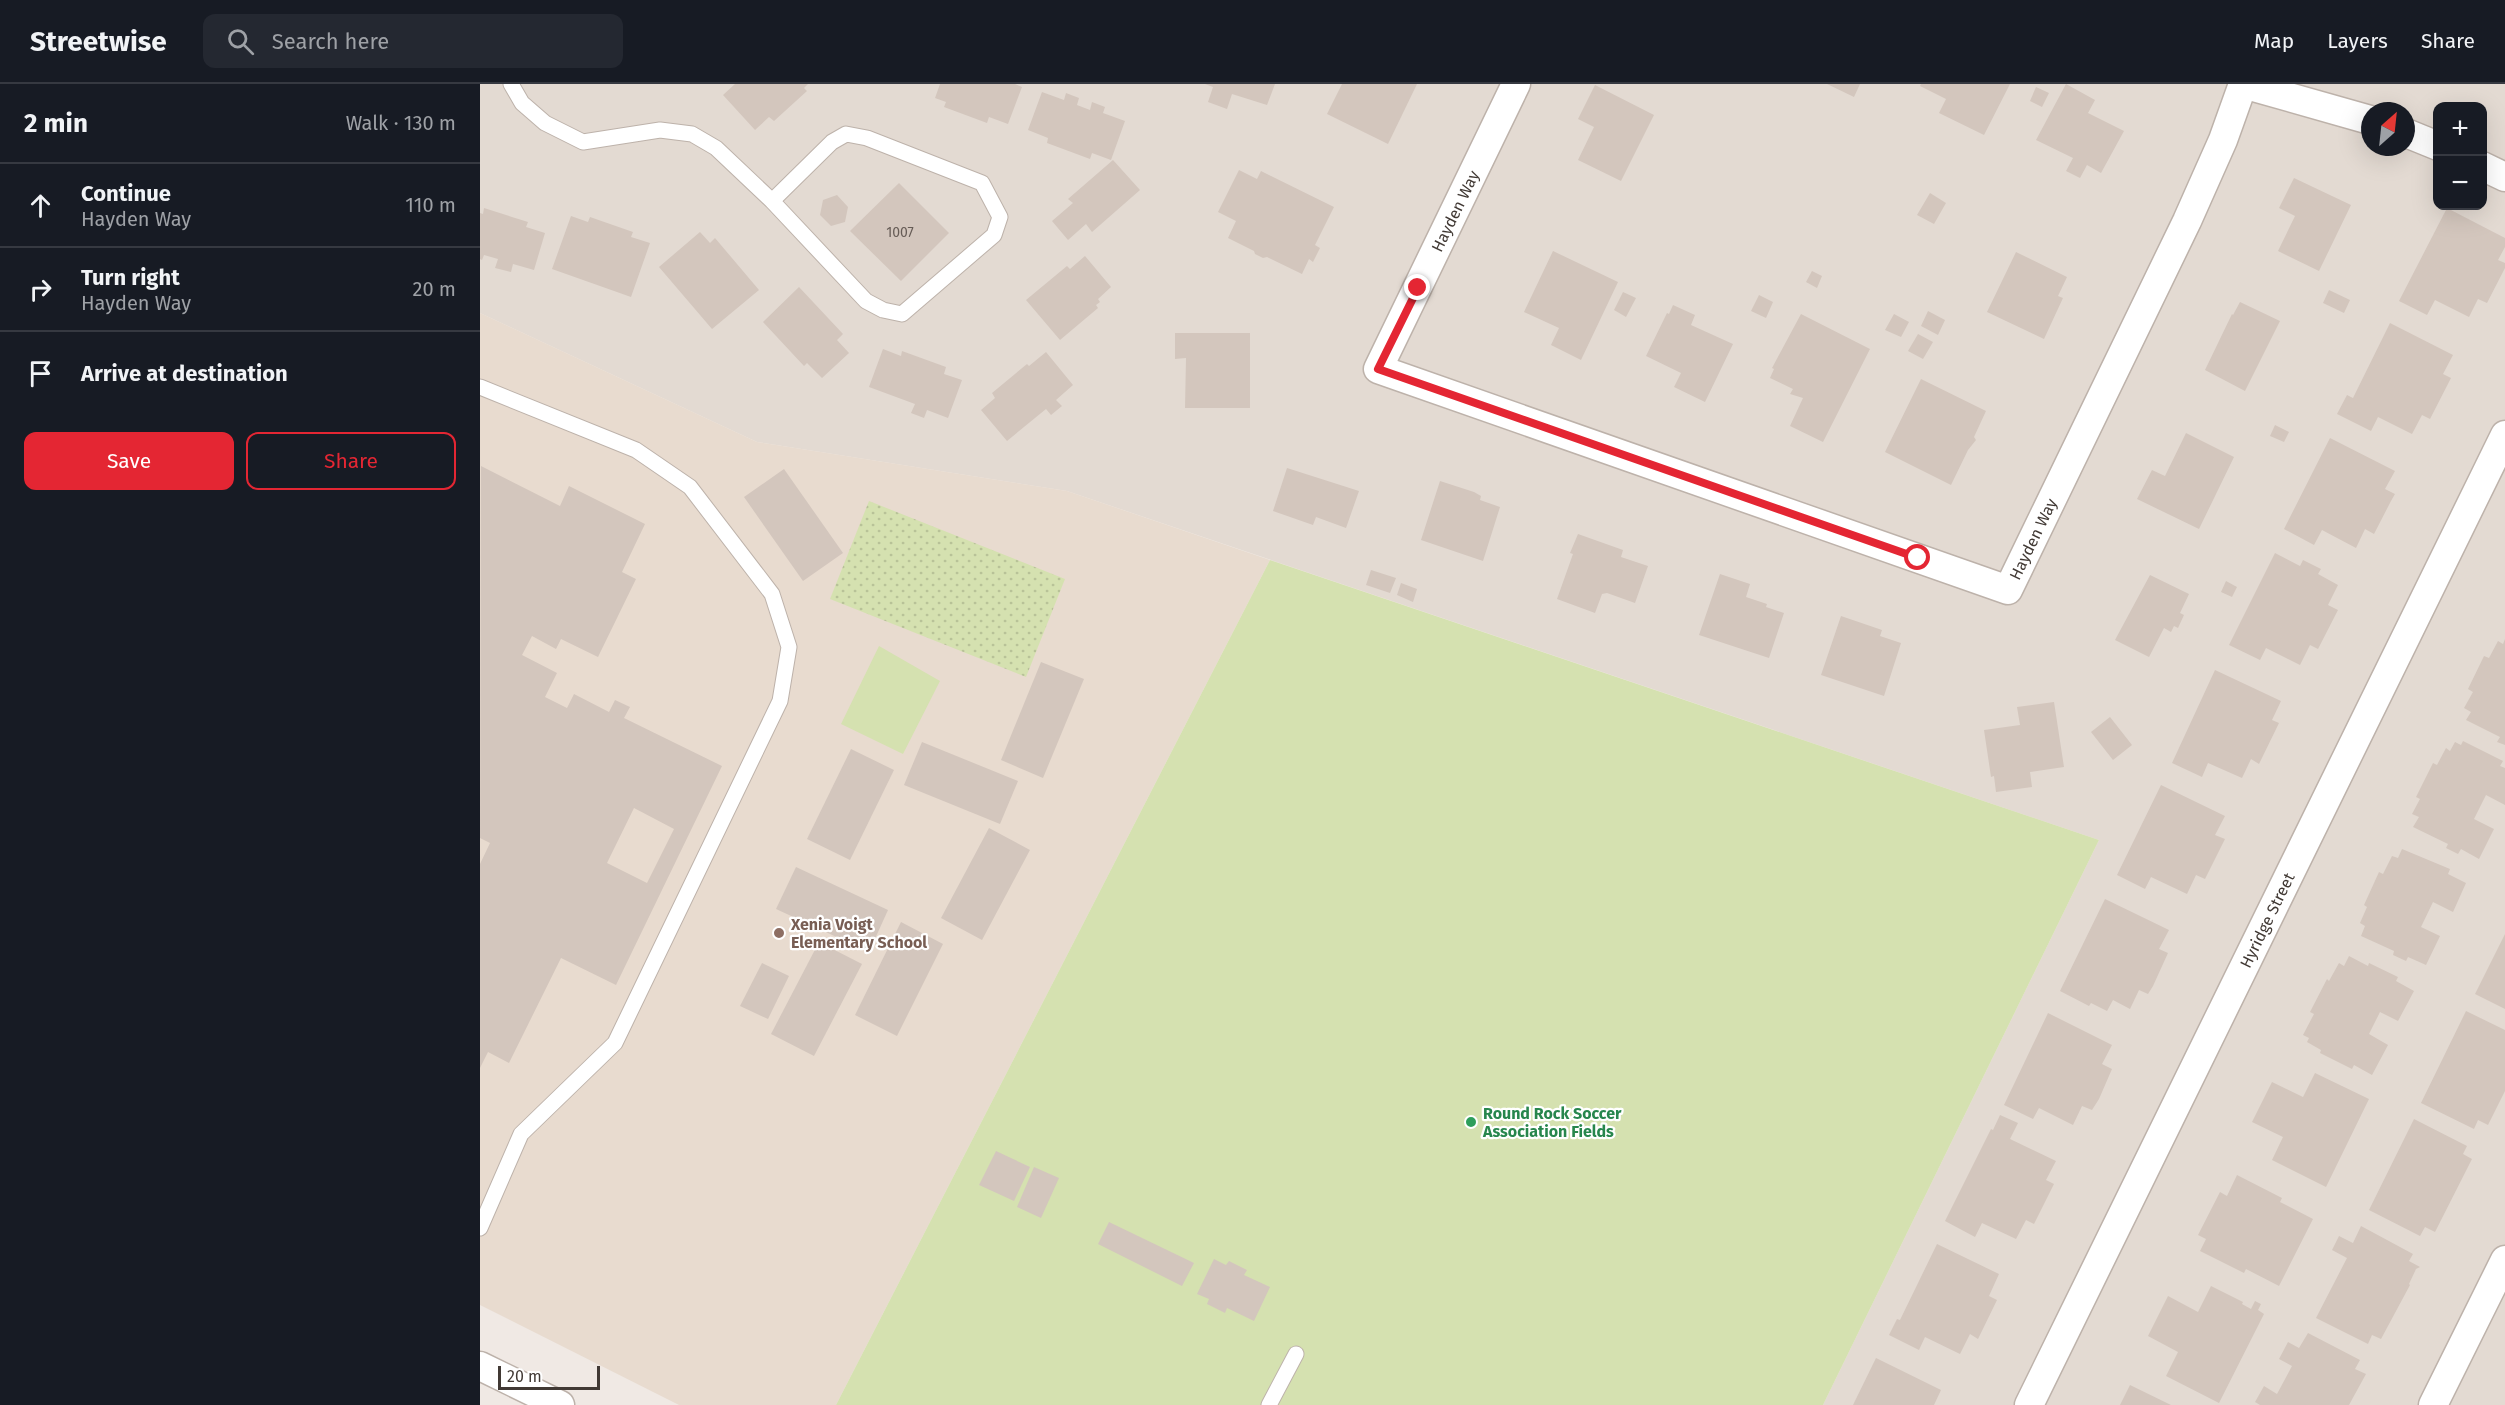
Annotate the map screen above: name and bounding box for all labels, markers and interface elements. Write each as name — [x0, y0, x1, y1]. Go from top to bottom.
search box — [203, 14, 623, 68]
text: Streetwise — [30, 25, 167, 58]
icon: search — [224, 25, 257, 58]
text: Search here — [272, 28, 389, 55]
text: Map — [2254, 28, 2294, 54]
text: Layers — [2327, 28, 2388, 54]
text: Share — [2421, 28, 2475, 54]
north arrow — [2361, 102, 2415, 156]
map controls — [2433, 102, 2487, 210]
button: + — [2433, 102, 2487, 156]
text: 2 min — [24, 108, 88, 139]
text: Walk · 130 m — [346, 111, 456, 135]
button: − — [2433, 156, 2487, 210]
street label: Hayden Way — [1428, 167, 1483, 255]
text: Continue — [81, 180, 171, 207]
icon: ahead — [24, 189, 57, 222]
text: 110 m — [405, 193, 456, 217]
text: Hayden Way — [81, 207, 191, 231]
house number: 1007 — [886, 224, 914, 241]
text: Turn right — [81, 264, 180, 291]
icon: right — [24, 273, 57, 306]
route end — [1404, 274, 1430, 300]
text: 20 m — [413, 277, 456, 301]
text: Hayden Way — [81, 291, 191, 315]
icon: arrive — [24, 357, 57, 390]
text: Arrive at destination — [81, 360, 288, 387]
button: Save — [24, 432, 234, 490]
button: Share — [246, 432, 456, 490]
street label: Hayden Way — [2005, 495, 2061, 583]
route start — [1904, 544, 1930, 570]
street label: Hyridge Street — [2236, 870, 2299, 971]
place label: Xenia Voigt Elementary School — [790, 915, 927, 952]
marker: Xenia Voigt Elementary School — [772, 926, 786, 940]
place label: Round Rock Soccer Association Fields — [1482, 1104, 1622, 1141]
marker: Round Rock Soccer Association Fields — [1464, 1115, 1478, 1129]
scale bar — [498, 1363, 600, 1390]
text: 20 m — [507, 1367, 542, 1386]

